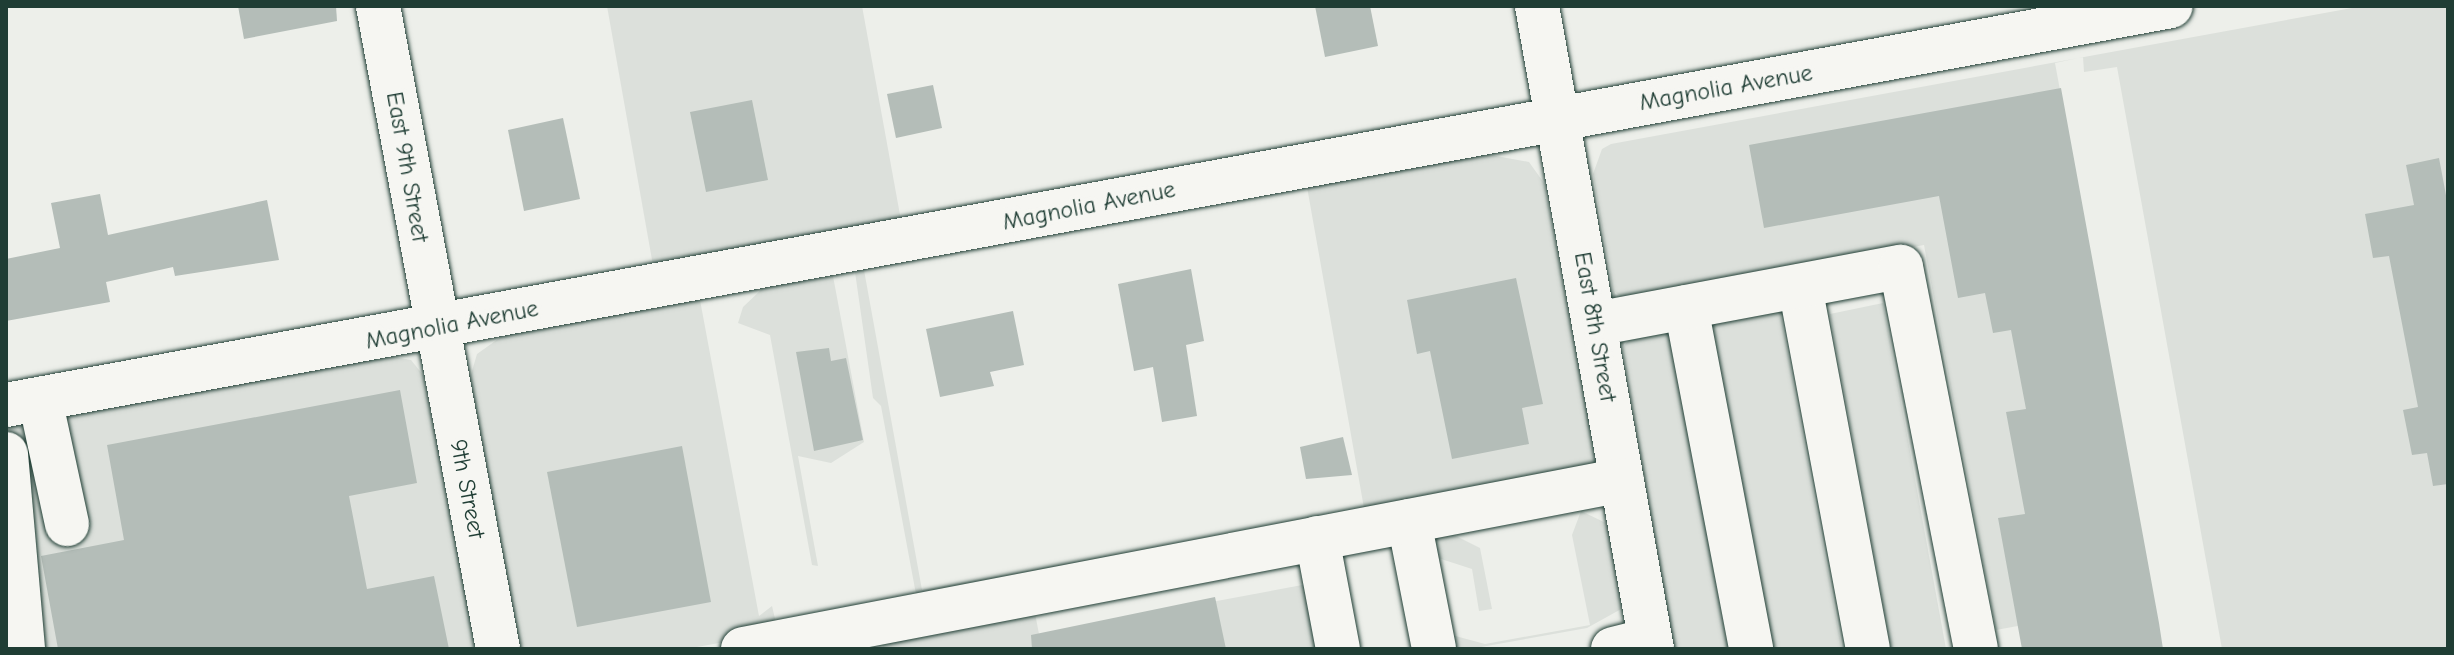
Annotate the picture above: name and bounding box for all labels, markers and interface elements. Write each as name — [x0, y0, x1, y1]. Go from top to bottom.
street label: Magnolia Avenue — [1637, 59, 1815, 117]
street label: East 9th Street — [380, 90, 434, 244]
street label: Magnolia Avenue — [1000, 175, 1178, 237]
street label: East 8th Street — [1568, 250, 1622, 404]
street label: Magnolia Avenue — [363, 294, 541, 356]
street label: 9th Street — [443, 437, 491, 541]

